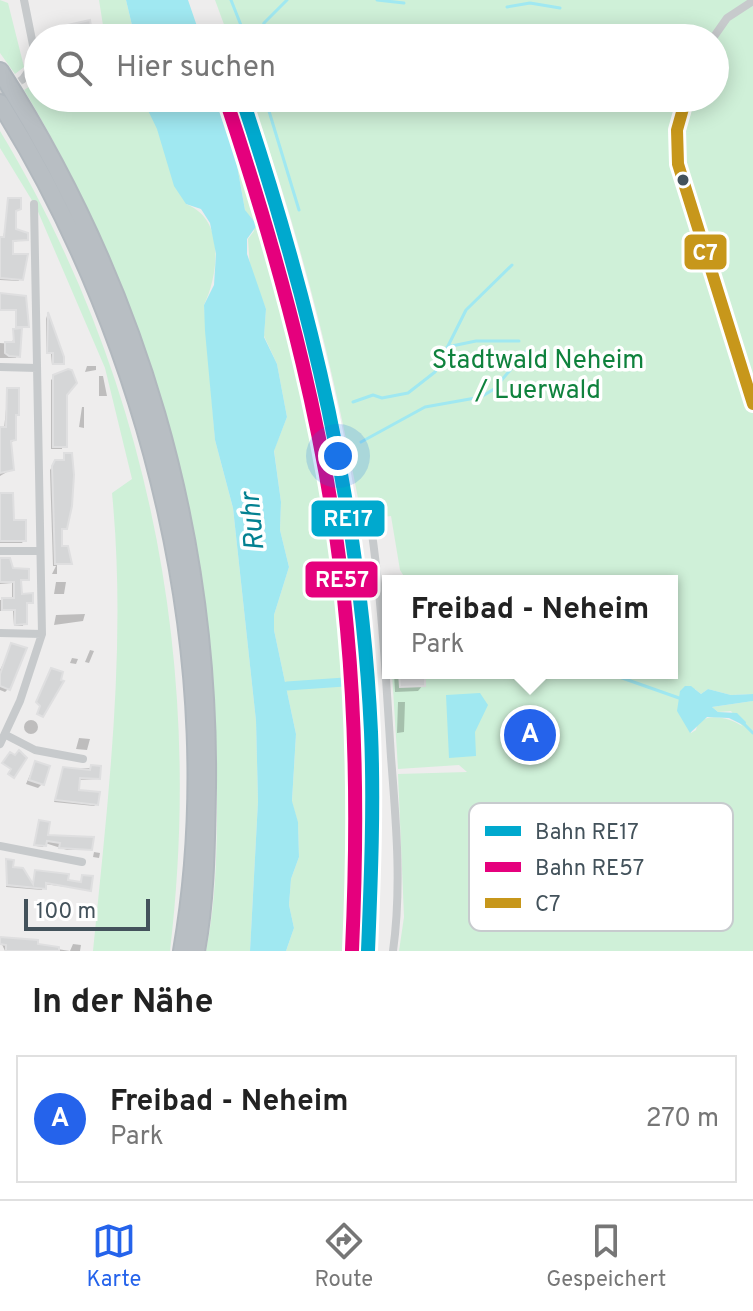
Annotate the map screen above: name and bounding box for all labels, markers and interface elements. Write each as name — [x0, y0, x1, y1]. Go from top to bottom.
search box — [24, 24, 729, 112]
icon: search — [52, 46, 96, 90]
text: Hier suchen — [116, 50, 276, 87]
unlabelled marker — [675, 172, 691, 188]
line badge: C7 — [683, 233, 728, 271]
text: C7 — [692, 241, 718, 268]
park label: Stadtwald Neheim / Luerwald — [432, 345, 644, 408]
your location — [318, 436, 358, 476]
water label: Ruhr — [233, 489, 274, 552]
line badge: RE17 — [310, 499, 386, 538]
text: RE17 — [323, 507, 373, 534]
line badge: RE57 — [304, 560, 379, 599]
text: RE57 — [315, 568, 369, 595]
popup — [382, 575, 678, 679]
text: Freibad - Neheim — [411, 592, 649, 629]
text: Park — [411, 629, 464, 662]
pin: A — [504, 705, 556, 765]
legend — [469, 803, 733, 931]
text: Bahn RE17 — [535, 820, 639, 847]
text: Bahn RE57 — [535, 856, 644, 883]
text: C7 — [535, 892, 561, 919]
scale bar — [24, 895, 150, 931]
text: 100 m — [36, 899, 96, 926]
text: In der Nähe — [32, 982, 214, 1025]
text: Freibad - Neheim — [110, 1084, 349, 1121]
text: A — [51, 1103, 69, 1136]
text: 270 m — [646, 1103, 719, 1136]
text: Park — [110, 1121, 164, 1154]
tab: Karte — [87, 1219, 141, 1294]
tab: Route — [314, 1219, 373, 1294]
tab: Gespeichert — [546, 1219, 666, 1294]

